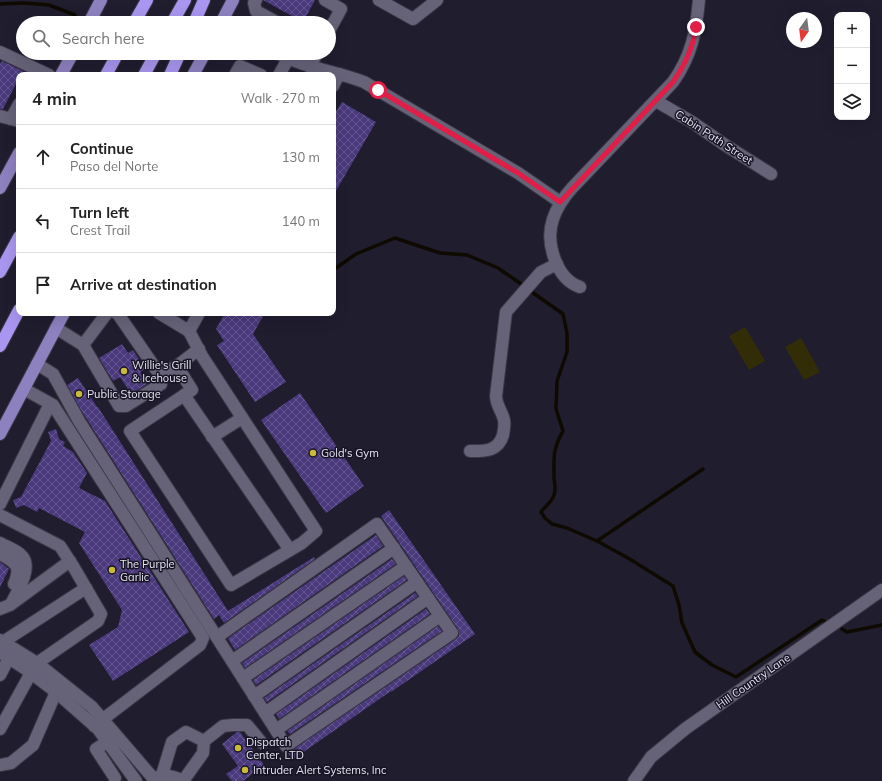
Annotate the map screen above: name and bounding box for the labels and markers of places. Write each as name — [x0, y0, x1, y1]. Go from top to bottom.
place label: Willie's Grill & Icehouse — [132, 358, 191, 385]
marker: Willie's Grill & Icehouse — [119, 366, 129, 376]
place label: Public Storage — [87, 387, 161, 401]
marker: Public Storage — [74, 389, 84, 399]
place label: Gold's Gym — [321, 446, 379, 460]
marker: Gold's Gym — [308, 448, 318, 458]
place label: The Purple Garlic — [120, 557, 175, 584]
marker: The Purple Garlic — [107, 565, 117, 575]
place label: Dispatch Center, LTD — [246, 735, 304, 762]
marker: Dispatch Center, LTD — [233, 743, 243, 753]
place label: Intruder Alert Systems, Inc — [253, 763, 387, 777]
marker: Intruder Alert Systems, Inc — [240, 765, 250, 775]

